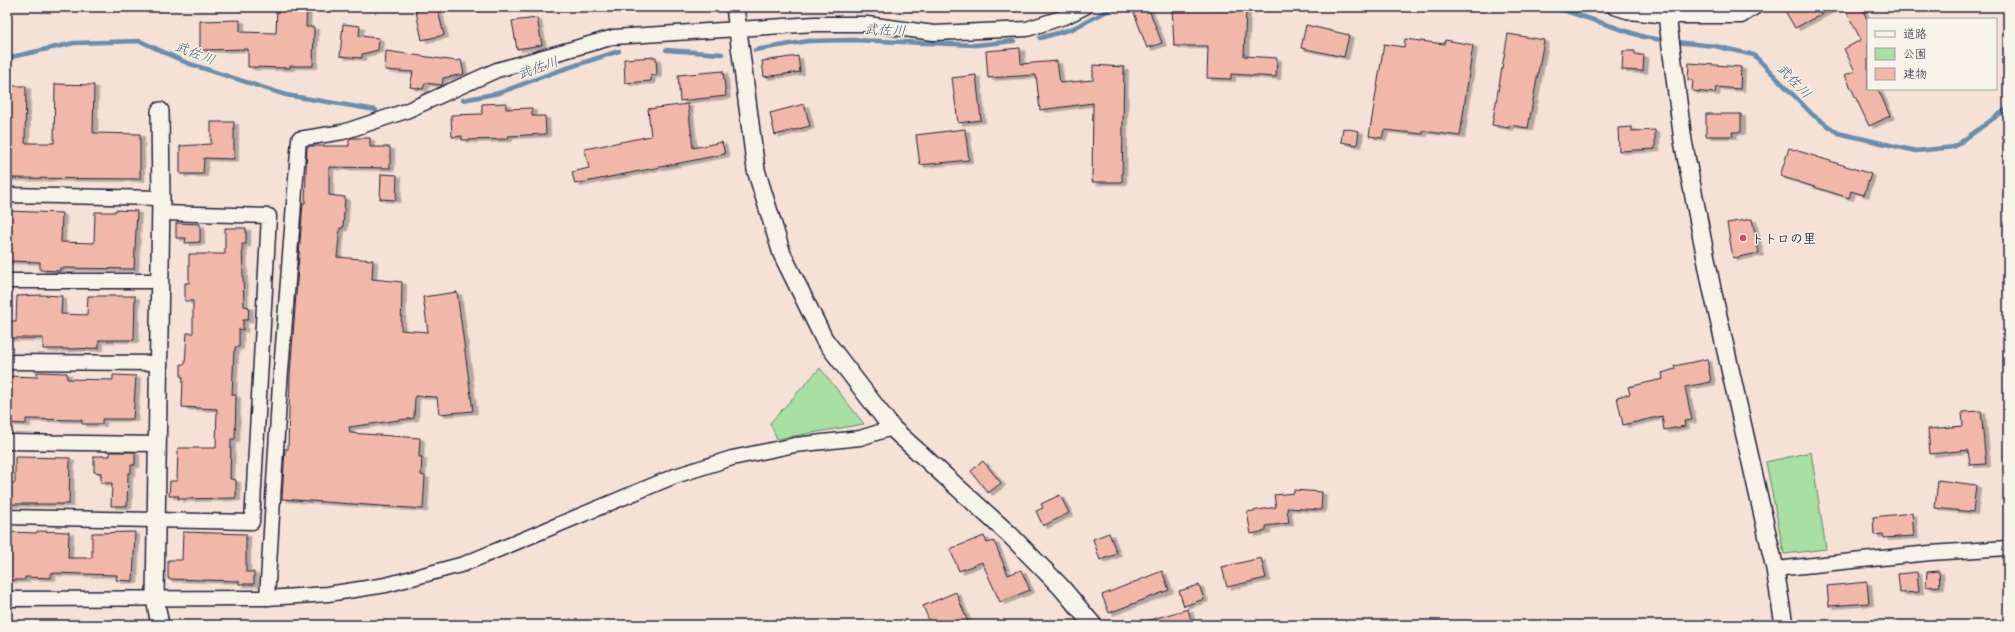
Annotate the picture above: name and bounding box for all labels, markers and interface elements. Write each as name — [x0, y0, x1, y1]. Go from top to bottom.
legend — [1867, 18, 1997, 90]
water label: 武佐川 — [864, 20, 906, 40]
text: 道路 — [1903, 27, 1927, 41]
water label: 武佐川 — [172, 38, 218, 68]
text: 公園 — [1903, 47, 1927, 61]
water label: 武佐川 — [515, 53, 561, 83]
water label: 武佐川 — [1773, 60, 1815, 102]
text: 建物 — [1903, 67, 1927, 81]
place label: トトロの里 — [1751, 231, 1816, 246]
marker: トトロの里 — [1738, 233, 1748, 243]

